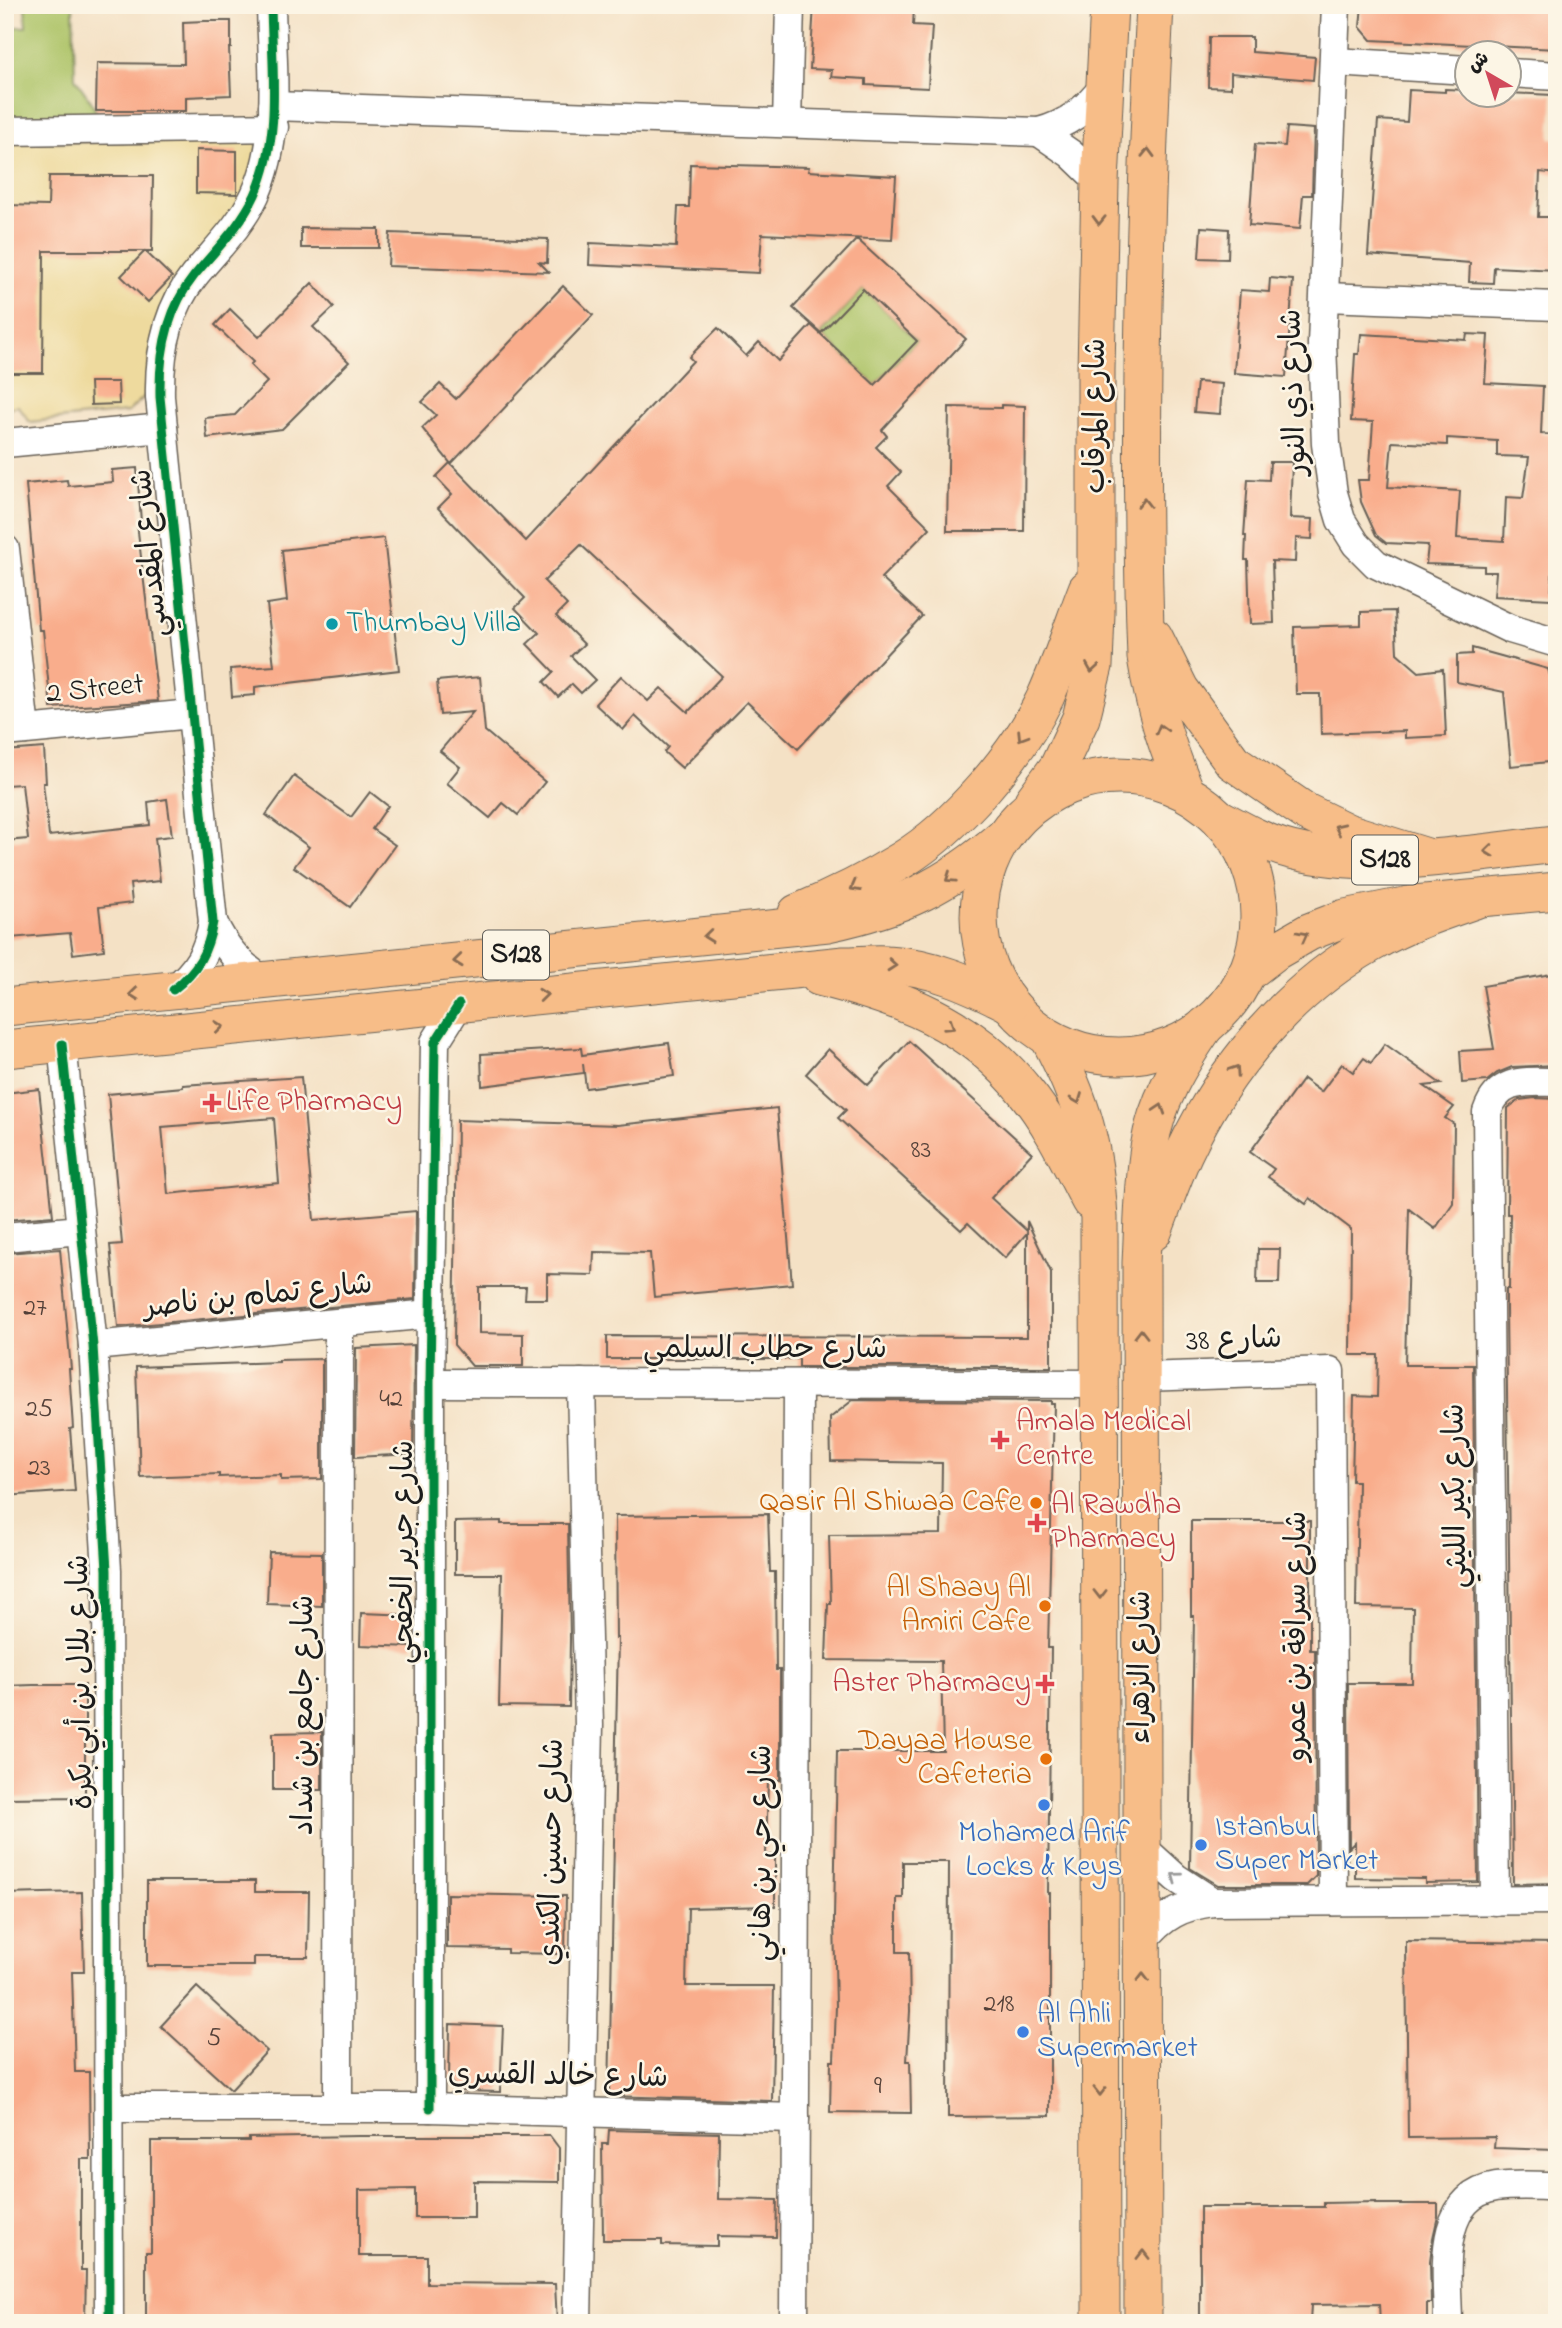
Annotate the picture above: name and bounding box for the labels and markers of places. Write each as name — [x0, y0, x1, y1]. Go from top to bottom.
place label: Thumbay Villa — [346, 602, 521, 646]
marker: Thumbay Villa — [324, 616, 340, 632]
place label: Life Pharmacy — [226, 1081, 402, 1125]
marker: Life Pharmacy — [204, 1095, 220, 1111]
place label: Amala Medical Centre — [1016, 1401, 1191, 1479]
marker: Amala Medical Centre — [990, 1430, 1010, 1450]
place label: Qasir Al Shiwaa Cafe — [760, 1481, 1023, 1525]
place label: Al Rawdha Pharmacy — [1051, 1484, 1182, 1562]
marker: Qasir Al Shiwaa Cafe — [1028, 1495, 1044, 1511]
marker: Al Rawdha Pharmacy — [1029, 1515, 1045, 1531]
place label: Al Shaay Al Amiri Cafe — [886, 1567, 1032, 1645]
marker: Al Shaay Al Amiri Cafe — [1037, 1598, 1053, 1614]
place label: Aster Pharmacy — [832, 1662, 1031, 1706]
marker: Aster Pharmacy — [1037, 1676, 1053, 1692]
place label: Dayaa House Cafeteria — [857, 1720, 1033, 1798]
marker: Dayaa House Cafeteria — [1038, 1751, 1054, 1767]
marker: Mohamed Arif Locks & Keys — [1036, 1797, 1052, 1813]
place label: Istanbul Super Market — [1215, 1806, 1378, 1884]
place label: Mohamed Arif Locks & Keys — [958, 1812, 1130, 1890]
marker: Istanbul Super Market — [1193, 1837, 1209, 1853]
place label: Al Ahli Supermarket — [1037, 1993, 1198, 2071]
marker: Al Ahli Supermarket — [1015, 2024, 1031, 2040]

